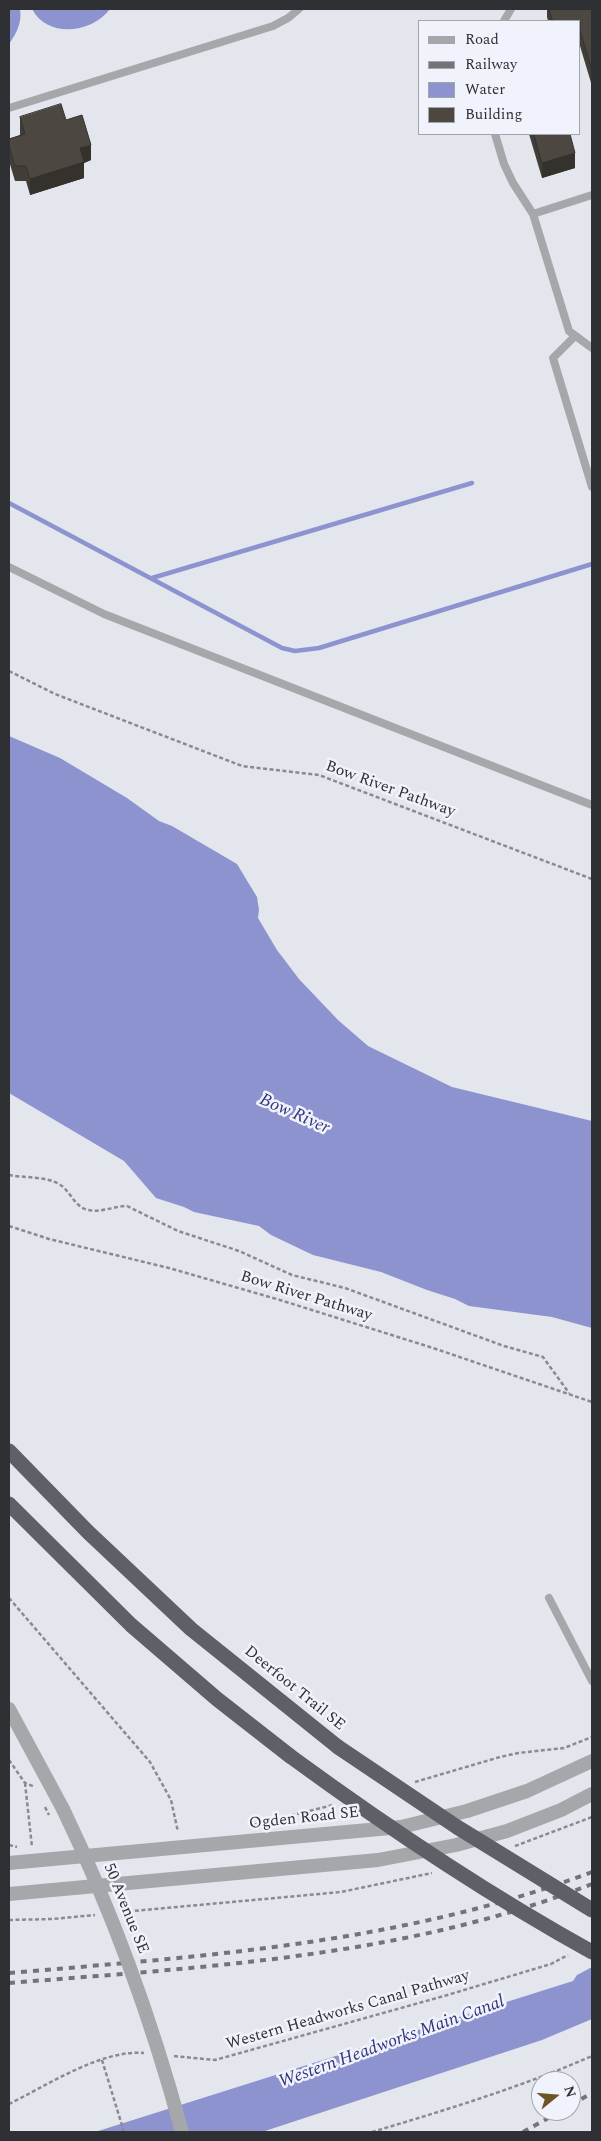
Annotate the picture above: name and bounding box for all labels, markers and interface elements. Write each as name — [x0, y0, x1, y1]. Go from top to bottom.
legend — [418, 20, 581, 135]
text: Road — [465, 28, 499, 51]
text: Railway — [465, 53, 517, 76]
text: Water — [465, 78, 505, 101]
text: Building — [465, 103, 522, 126]
street label: Bow River Pathway — [322, 758, 458, 822]
water label: Bow River — [256, 1090, 332, 1140]
street label: Bow River Pathway — [238, 1268, 374, 1326]
street label: Deerfoot Trail SE — [240, 1642, 348, 1736]
street label: Ogden Road SE — [248, 1804, 360, 1834]
street label: 50 Avenue SE — [98, 1861, 152, 1957]
street label: Western Headworks Canal Pathway — [224, 1967, 472, 2055]
water label: Western Headworks Main Canal — [276, 1992, 508, 2094]
north arrow — [531, 2071, 581, 2121]
text: N — [558, 2083, 582, 2100]

